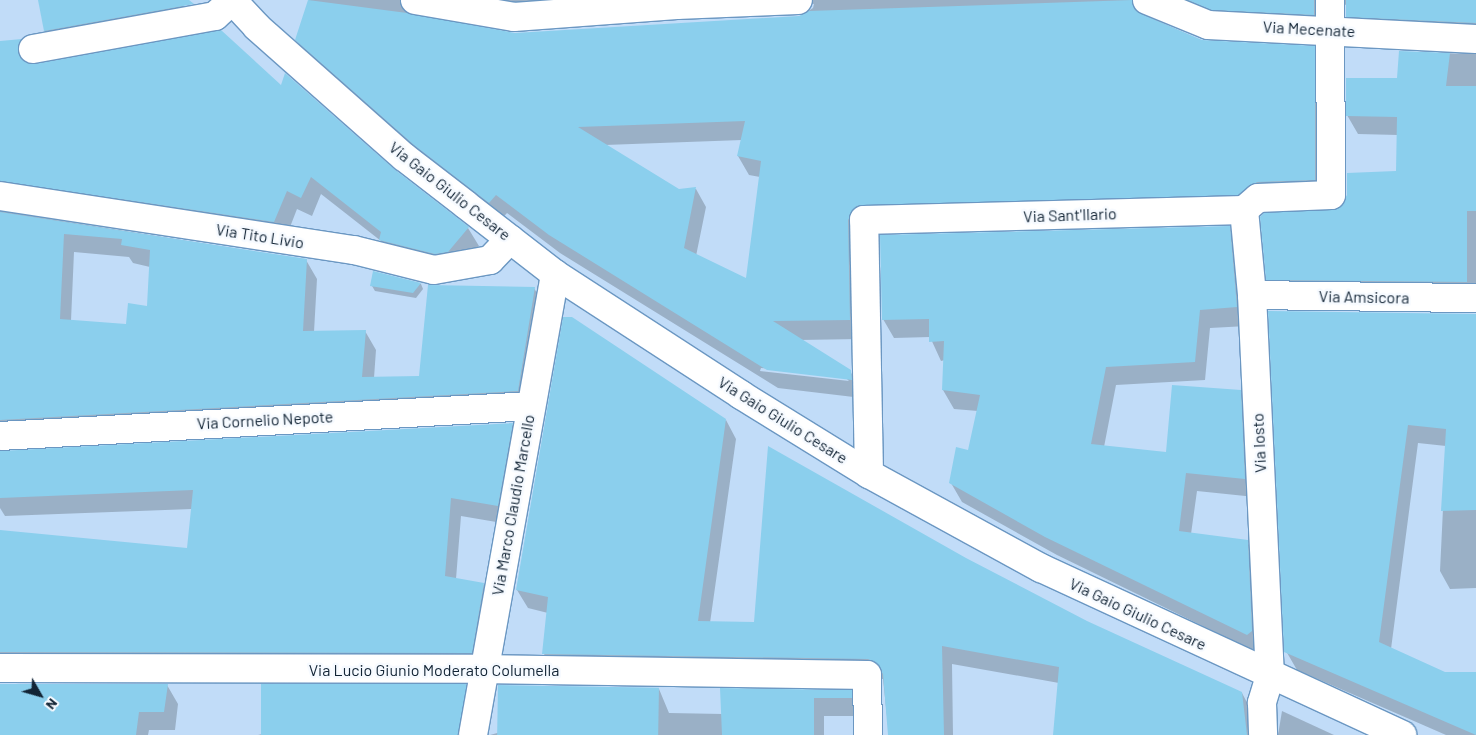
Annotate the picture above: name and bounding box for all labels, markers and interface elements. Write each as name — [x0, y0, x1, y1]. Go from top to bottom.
street label: Via Mecenate — [1262, 17, 1356, 41]
street label: Via Gaio Giulio Cesare — [385, 138, 515, 244]
street label: Via Sant'Ilario — [1023, 204, 1117, 226]
street label: Via Tito Livio — [215, 220, 305, 252]
street label: Via Amsicora — [1319, 287, 1409, 307]
street label: Via Gaio Giulio Cesare — [715, 372, 851, 468]
street label: Via Cornelio Nepote — [196, 407, 334, 433]
street label: Via Marco Claudio Marcello — [488, 413, 538, 597]
street label: Via Iosto — [1248, 413, 1270, 473]
street label: Via Gaio Giulio Cesare — [1066, 574, 1210, 654]
street label: Via Lucio Giunio Moderato Columella — [309, 660, 559, 680]
north arrow — [15, 670, 65, 720]
text: N — [43, 696, 62, 713]

